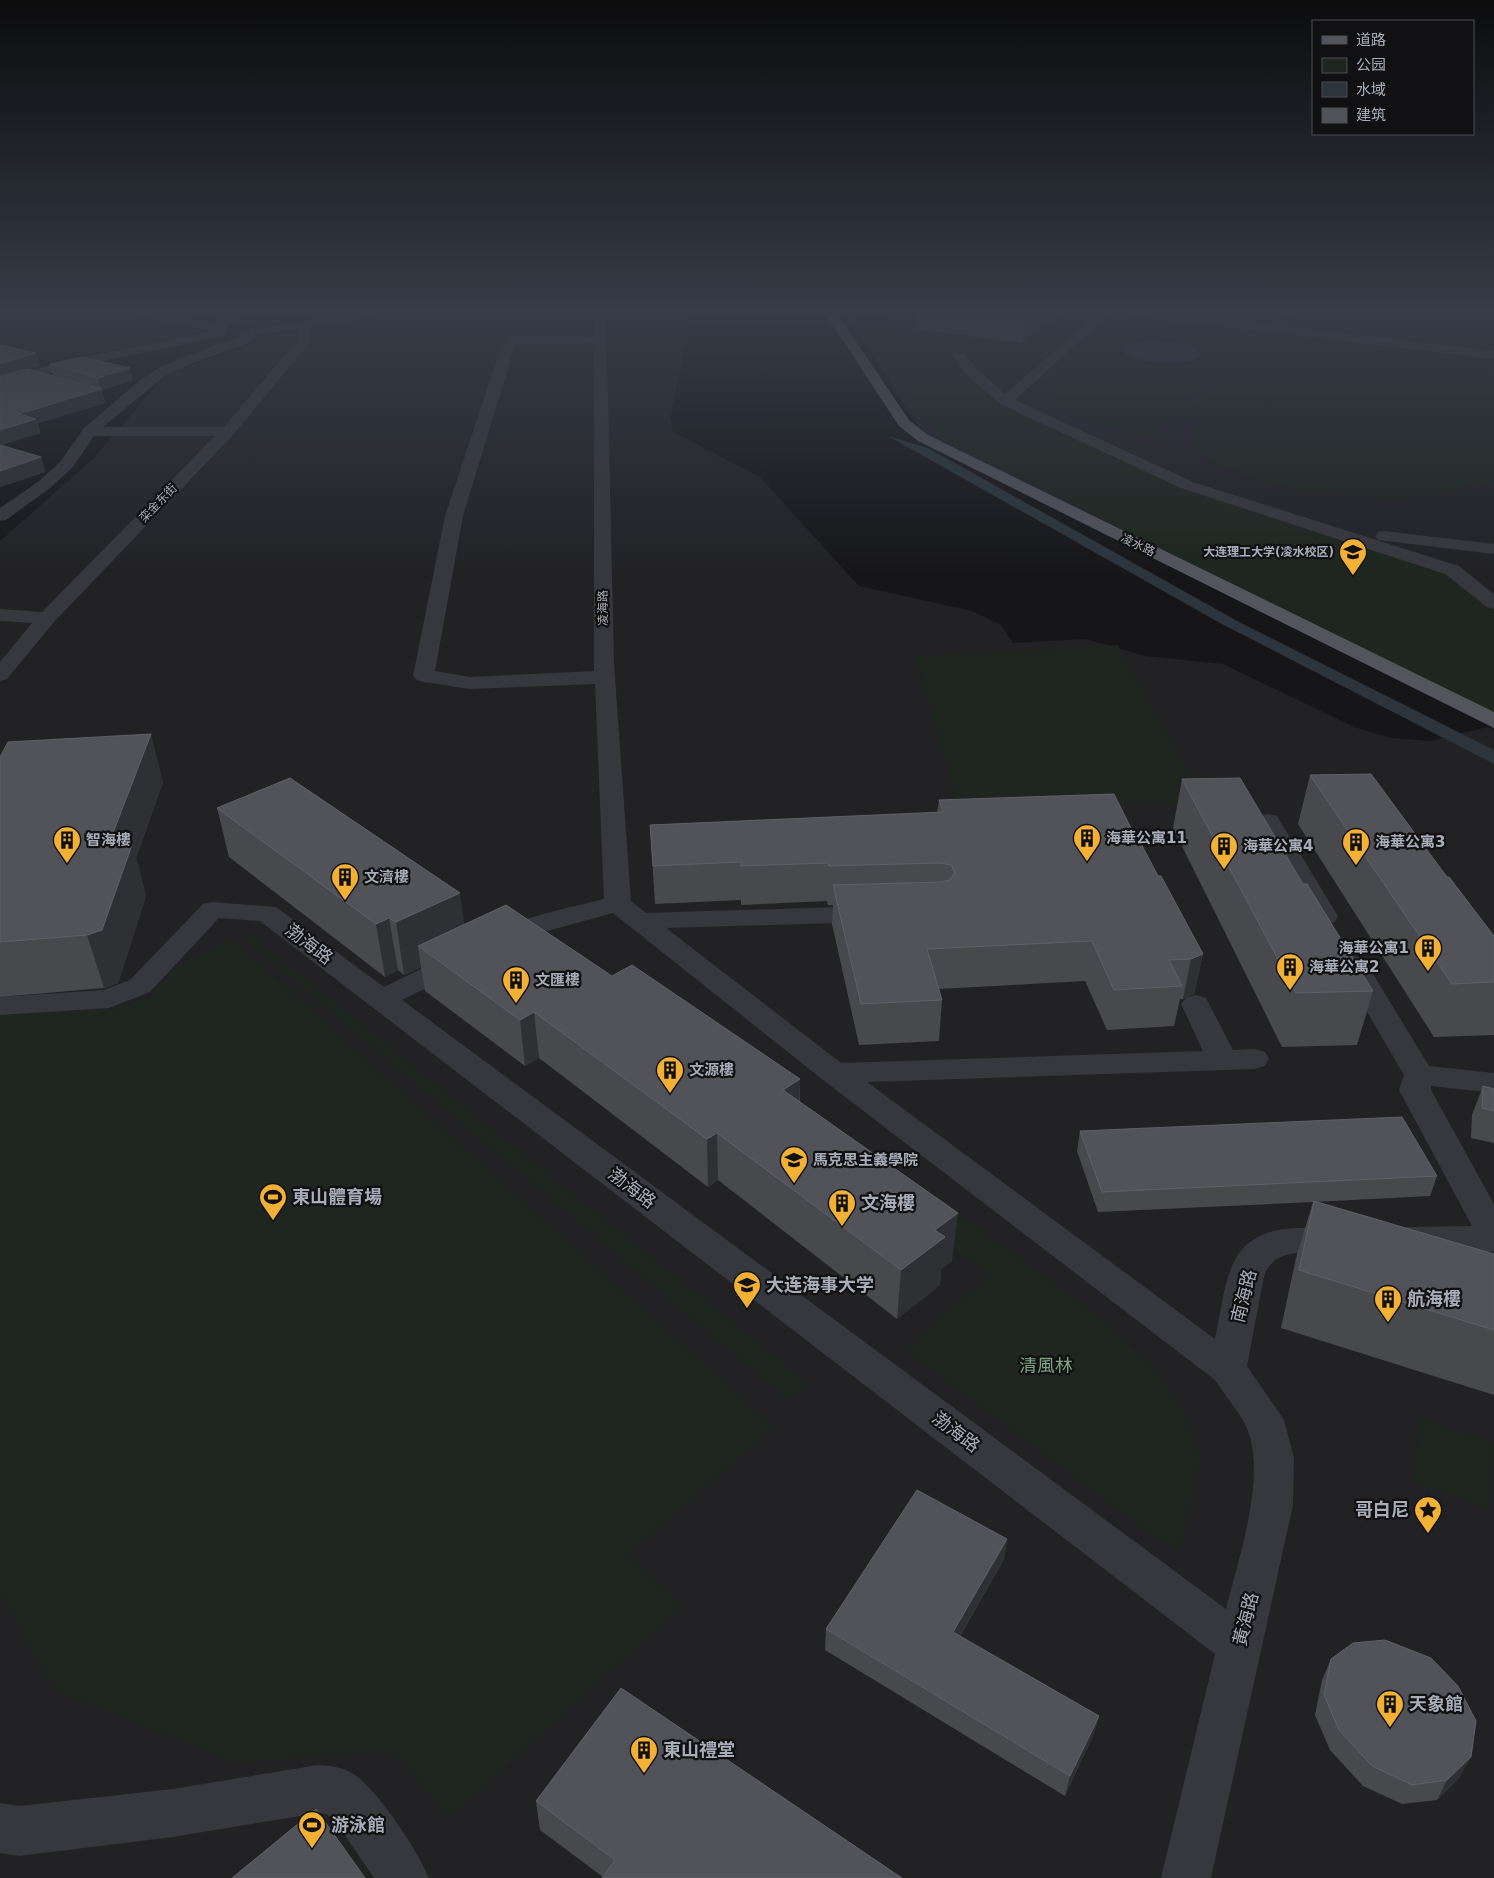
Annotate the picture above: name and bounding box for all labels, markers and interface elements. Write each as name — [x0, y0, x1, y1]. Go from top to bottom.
legend — [1312, 20, 1474, 135]
text: 道路 — [1356, 31, 1386, 49]
text: 公园 — [1356, 56, 1386, 74]
text: 水域 — [1356, 81, 1386, 99]
text: 建筑 — [1356, 106, 1386, 124]
street label: 栾金东街 — [136, 481, 180, 525]
street label: 凌水路 — [1119, 531, 1157, 559]
school or university icon: 大连理工大学(凌水校区) — [1338, 537, 1368, 576]
place label: 大连理工大学(凌水校区) — [1203, 545, 1334, 559]
street label: 凌海路 — [596, 590, 610, 626]
building icon: 海華公寓11 — [1072, 823, 1102, 862]
building icon: 智海樓 — [52, 825, 82, 864]
building icon: 海華公寓3 — [1341, 827, 1371, 866]
place label: 海華公寓11 — [1106, 829, 1187, 847]
place label: 智海樓 — [86, 831, 131, 849]
building icon: 海華公寓4 — [1209, 831, 1239, 870]
place label: 海華公寓3 — [1375, 833, 1445, 851]
place label: 海華公寓4 — [1243, 837, 1313, 855]
building icon: 文濟樓 — [330, 862, 360, 901]
place label: 文濟樓 — [364, 868, 409, 886]
street label: 渤海路 — [281, 919, 337, 968]
building icon: 海華公寓1 — [1413, 933, 1443, 972]
place label: 海華公寓1 — [1339, 939, 1409, 957]
building icon: 海華公寓2 — [1275, 952, 1305, 991]
place label: 海華公寓2 — [1309, 958, 1379, 976]
building icon: 文匯樓 — [501, 965, 531, 1004]
place label: 文匯樓 — [535, 971, 580, 989]
building icon: 文源樓 — [655, 1055, 685, 1094]
place label: 文源樓 — [689, 1061, 734, 1079]
school or university icon: 馬克思主義學院 — [779, 1145, 809, 1184]
place label: 馬克思主義學院 — [813, 1151, 918, 1169]
street label: 渤海路 — [604, 1163, 660, 1212]
sports icon: 東山體育場 — [258, 1182, 288, 1221]
place label: 東山體育場 — [292, 1186, 382, 1207]
building icon: 文海樓 — [827, 1188, 857, 1227]
place label: 文海樓 — [861, 1192, 915, 1213]
street label: 南海路 — [1227, 1267, 1260, 1325]
school or university icon: 大连海事大学 — [732, 1270, 762, 1309]
place label: 大连海事大学 — [766, 1274, 874, 1295]
building icon: 航海樓 — [1373, 1284, 1403, 1323]
place label: 航海樓 — [1407, 1288, 1461, 1309]
park label: 清風林 — [1019, 1355, 1073, 1376]
street label: 渤海路 — [928, 1407, 984, 1456]
place icon: 哥白尼 — [1413, 1495, 1443, 1534]
place label: 哥白尼 — [1355, 1499, 1409, 1520]
street label: 黃海路 — [1229, 1590, 1262, 1648]
building icon: 天象館 — [1375, 1689, 1405, 1728]
place label: 天象館 — [1409, 1693, 1463, 1714]
building icon: 東山禮堂 — [629, 1735, 659, 1774]
place label: 東山禮堂 — [663, 1739, 735, 1760]
sports icon: 游泳館 — [297, 1810, 327, 1849]
place label: 游泳館 — [331, 1814, 385, 1835]

